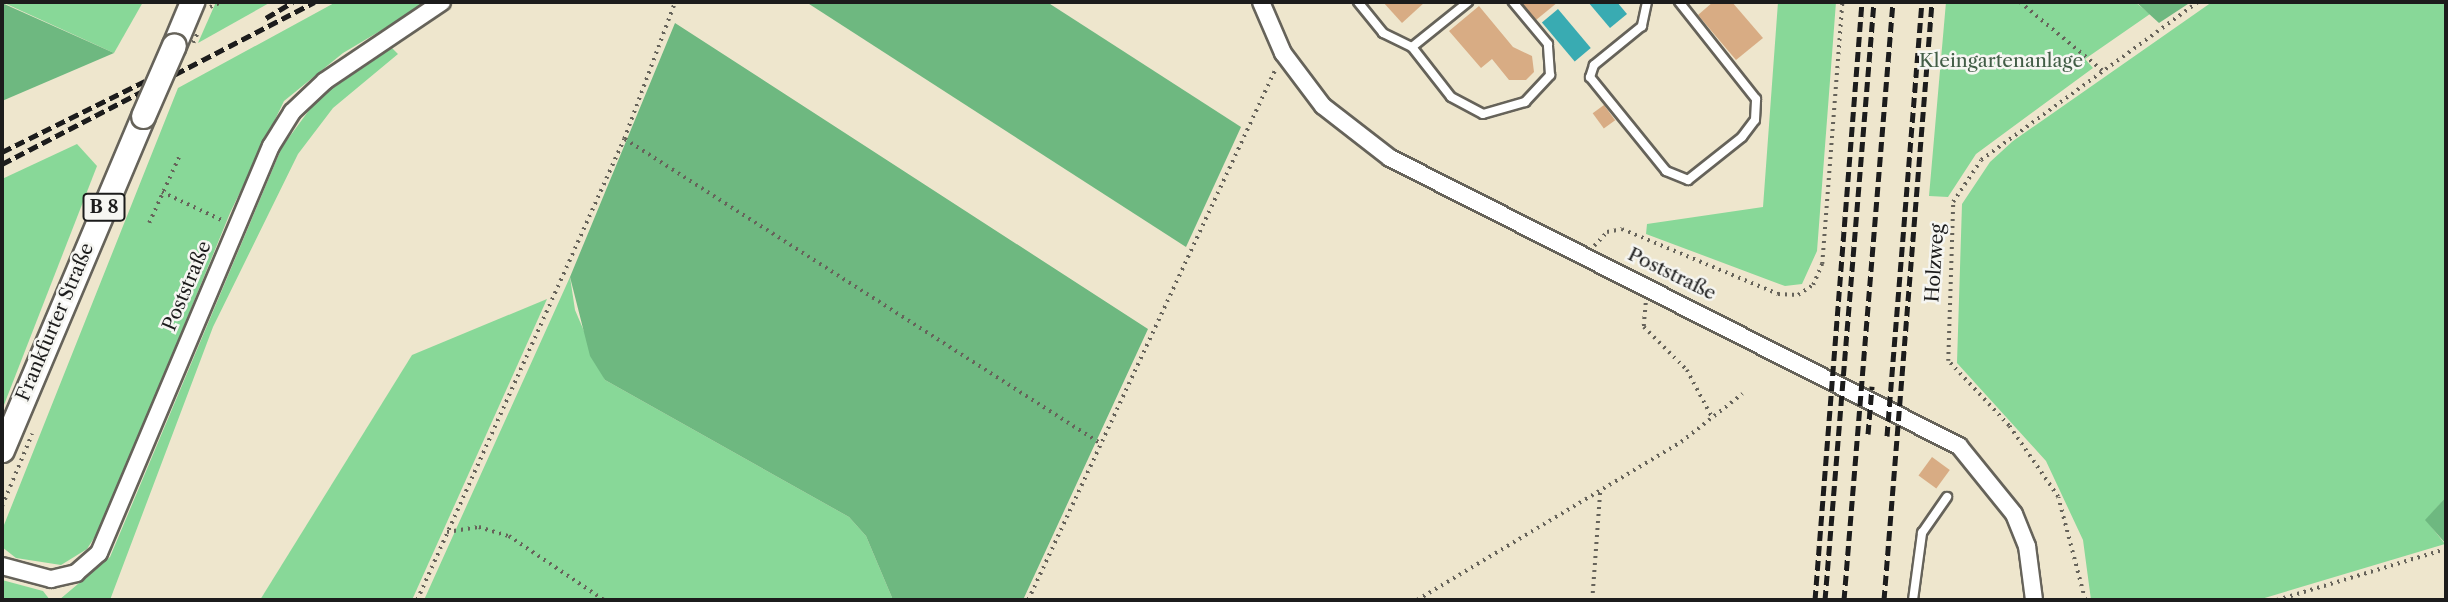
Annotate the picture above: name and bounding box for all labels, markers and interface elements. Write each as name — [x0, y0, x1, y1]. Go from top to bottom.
park label: Kleingartenanlage — [1919, 50, 2083, 72]
road number: B 8 — [81, 192, 127, 222]
street label: Holzweg — [1921, 223, 1949, 303]
street label: Poststraße — [158, 238, 216, 334]
street label: Frankfurter Straße — [11, 239, 99, 405]
street label: Poststraße — [1624, 243, 1720, 305]

